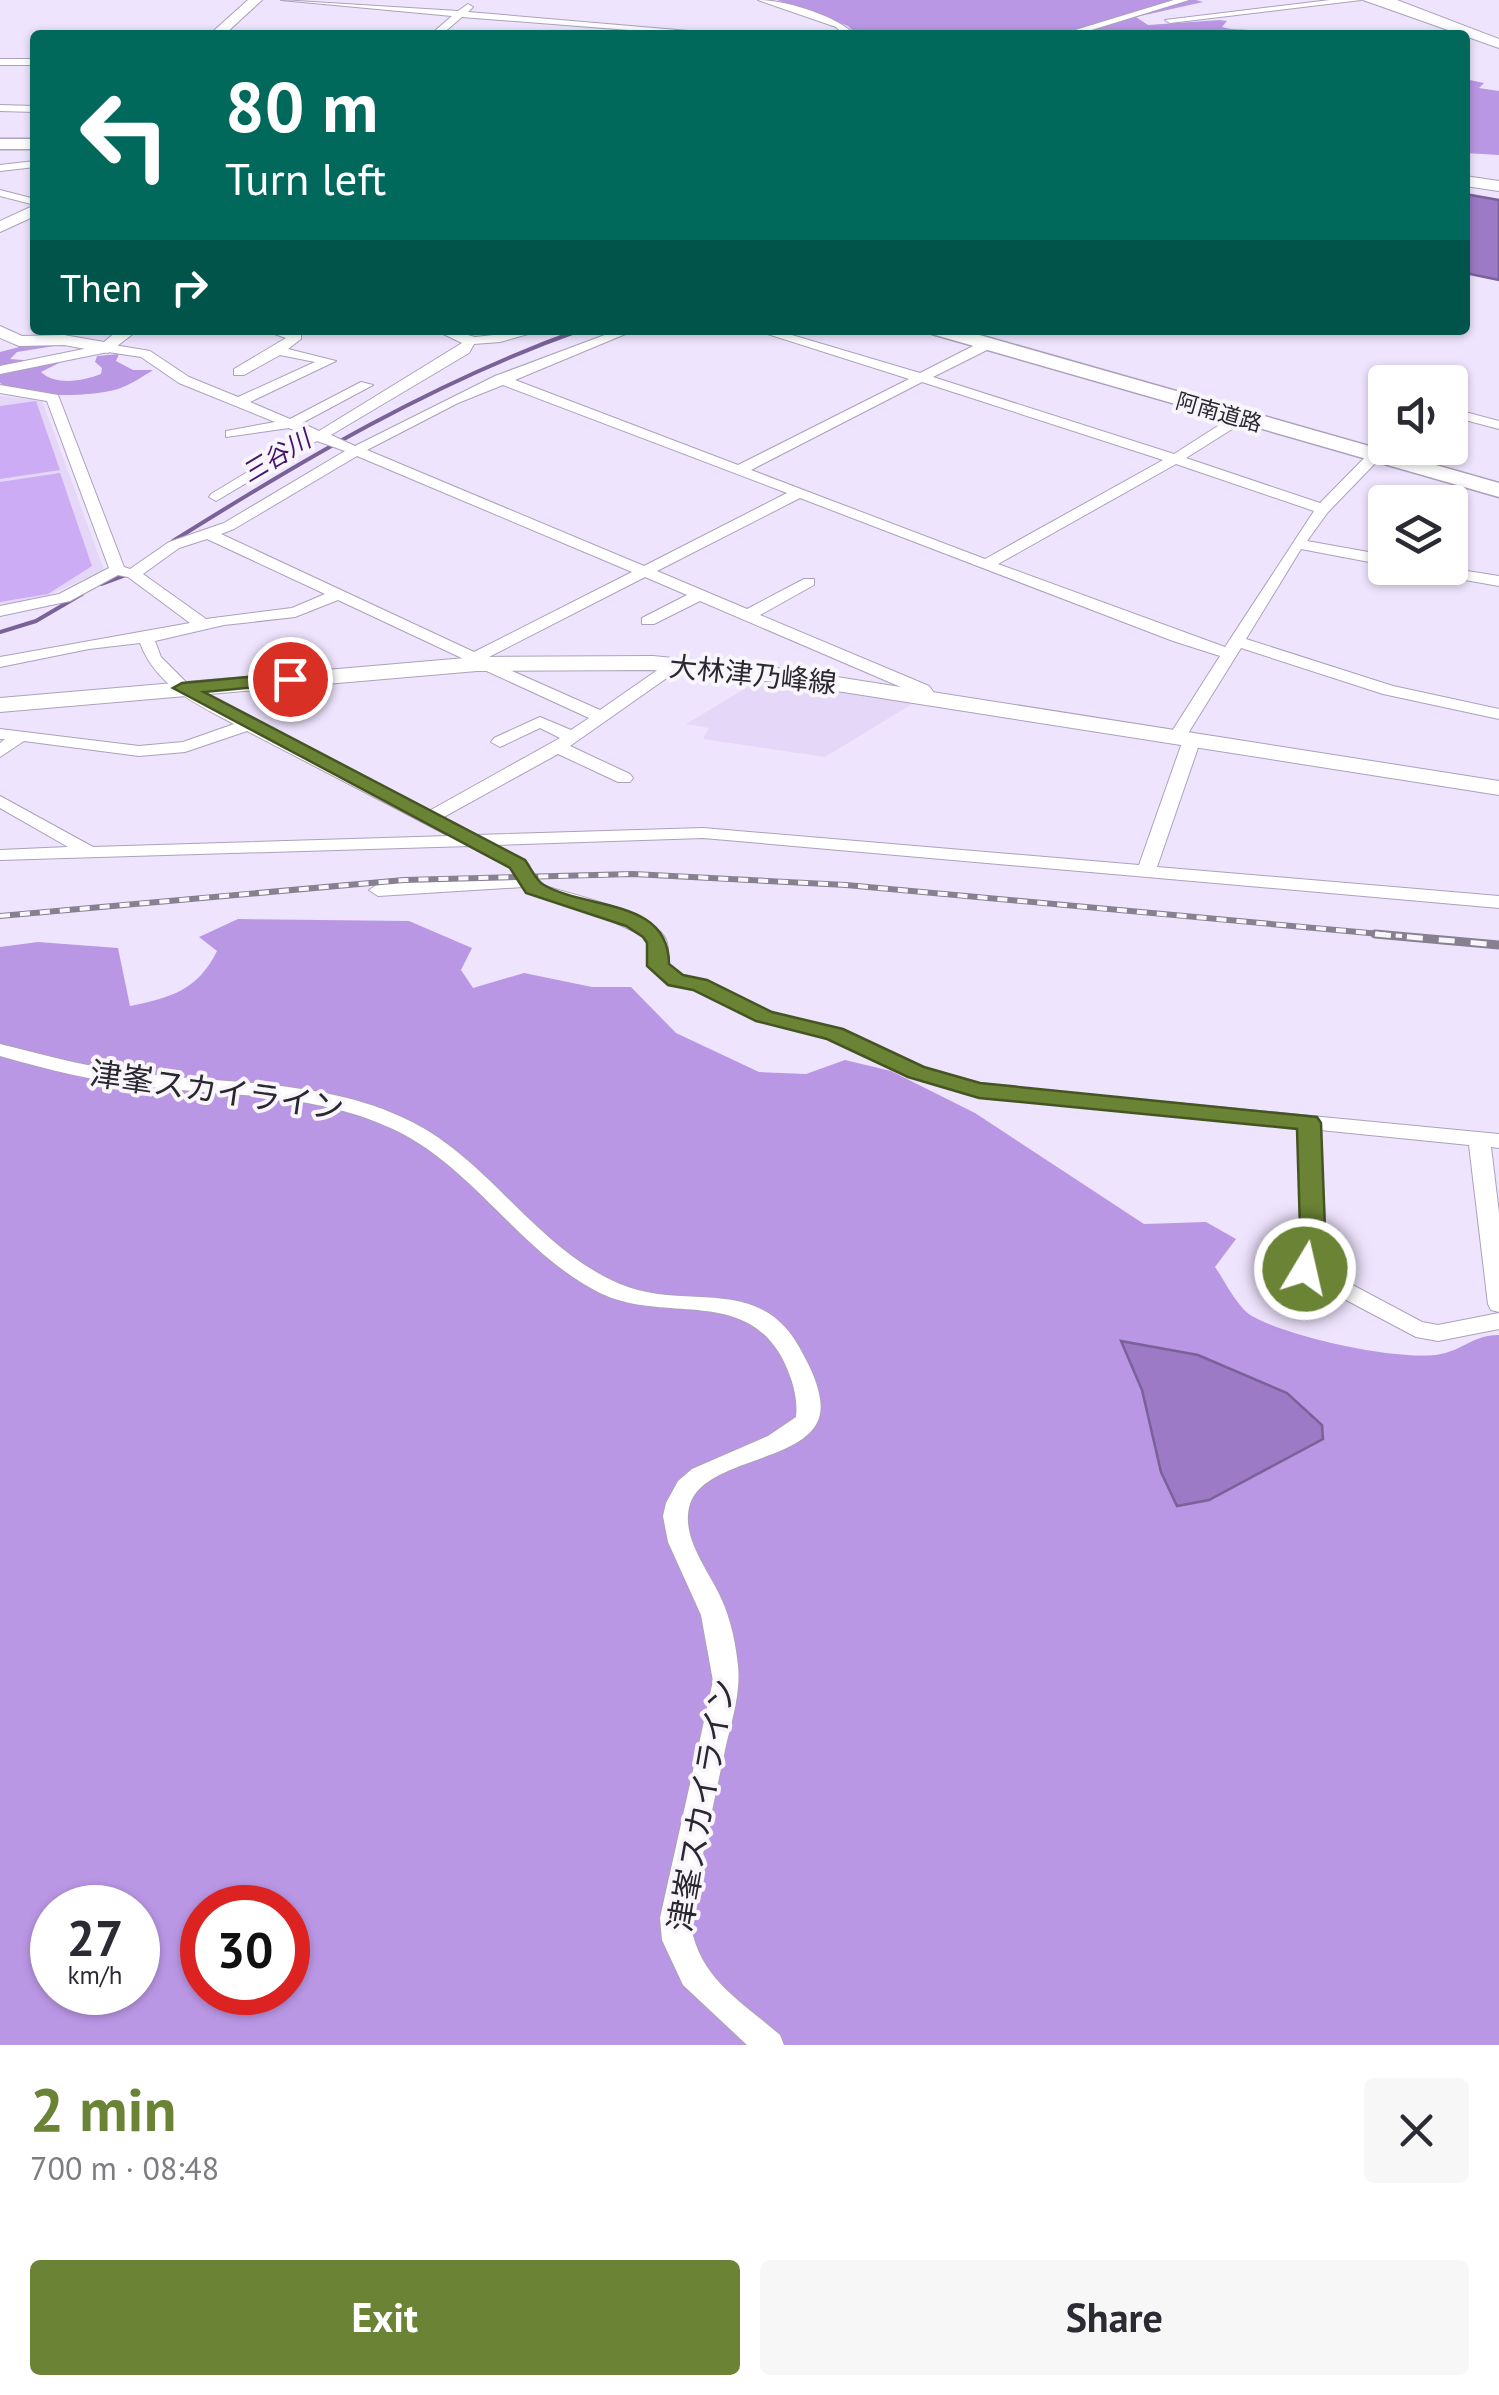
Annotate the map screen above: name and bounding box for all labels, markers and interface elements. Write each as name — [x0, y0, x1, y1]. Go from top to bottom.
text: 80 m — [225, 61, 378, 151]
icon: left — [60, 70, 190, 200]
text: Turn left — [225, 149, 386, 207]
icon: right — [162, 260, 217, 315]
text: Then — [60, 263, 142, 312]
map controls — [1368, 365, 1468, 585]
button: sound — [1368, 365, 1468, 465]
street label: 阿南道路 — [1173, 386, 1265, 438]
water label: 三谷川 — [236, 421, 319, 489]
button: layers — [1368, 485, 1468, 585]
pin — [248, 637, 333, 722]
street label: 大林津乃峰線 — [668, 647, 838, 701]
icon: arrive — [263, 652, 318, 707]
street label: 津峯スカイライン — [87, 1051, 347, 1129]
position arrow — [1253, 1217, 1357, 1321]
street label: 津峯スカイライン — [658, 1675, 744, 1935]
speed limit sign: 30 — [180, 1885, 310, 2015]
text: 27 — [67, 1905, 123, 1970]
text: km/h — [68, 1959, 122, 1991]
text: 2 min — [30, 2070, 176, 2148]
button: close — [1364, 2078, 1469, 2183]
text: 700 m · 08:48 — [30, 2147, 219, 2189]
button: Exit — [30, 2260, 740, 2375]
button: Share — [760, 2260, 1469, 2375]

